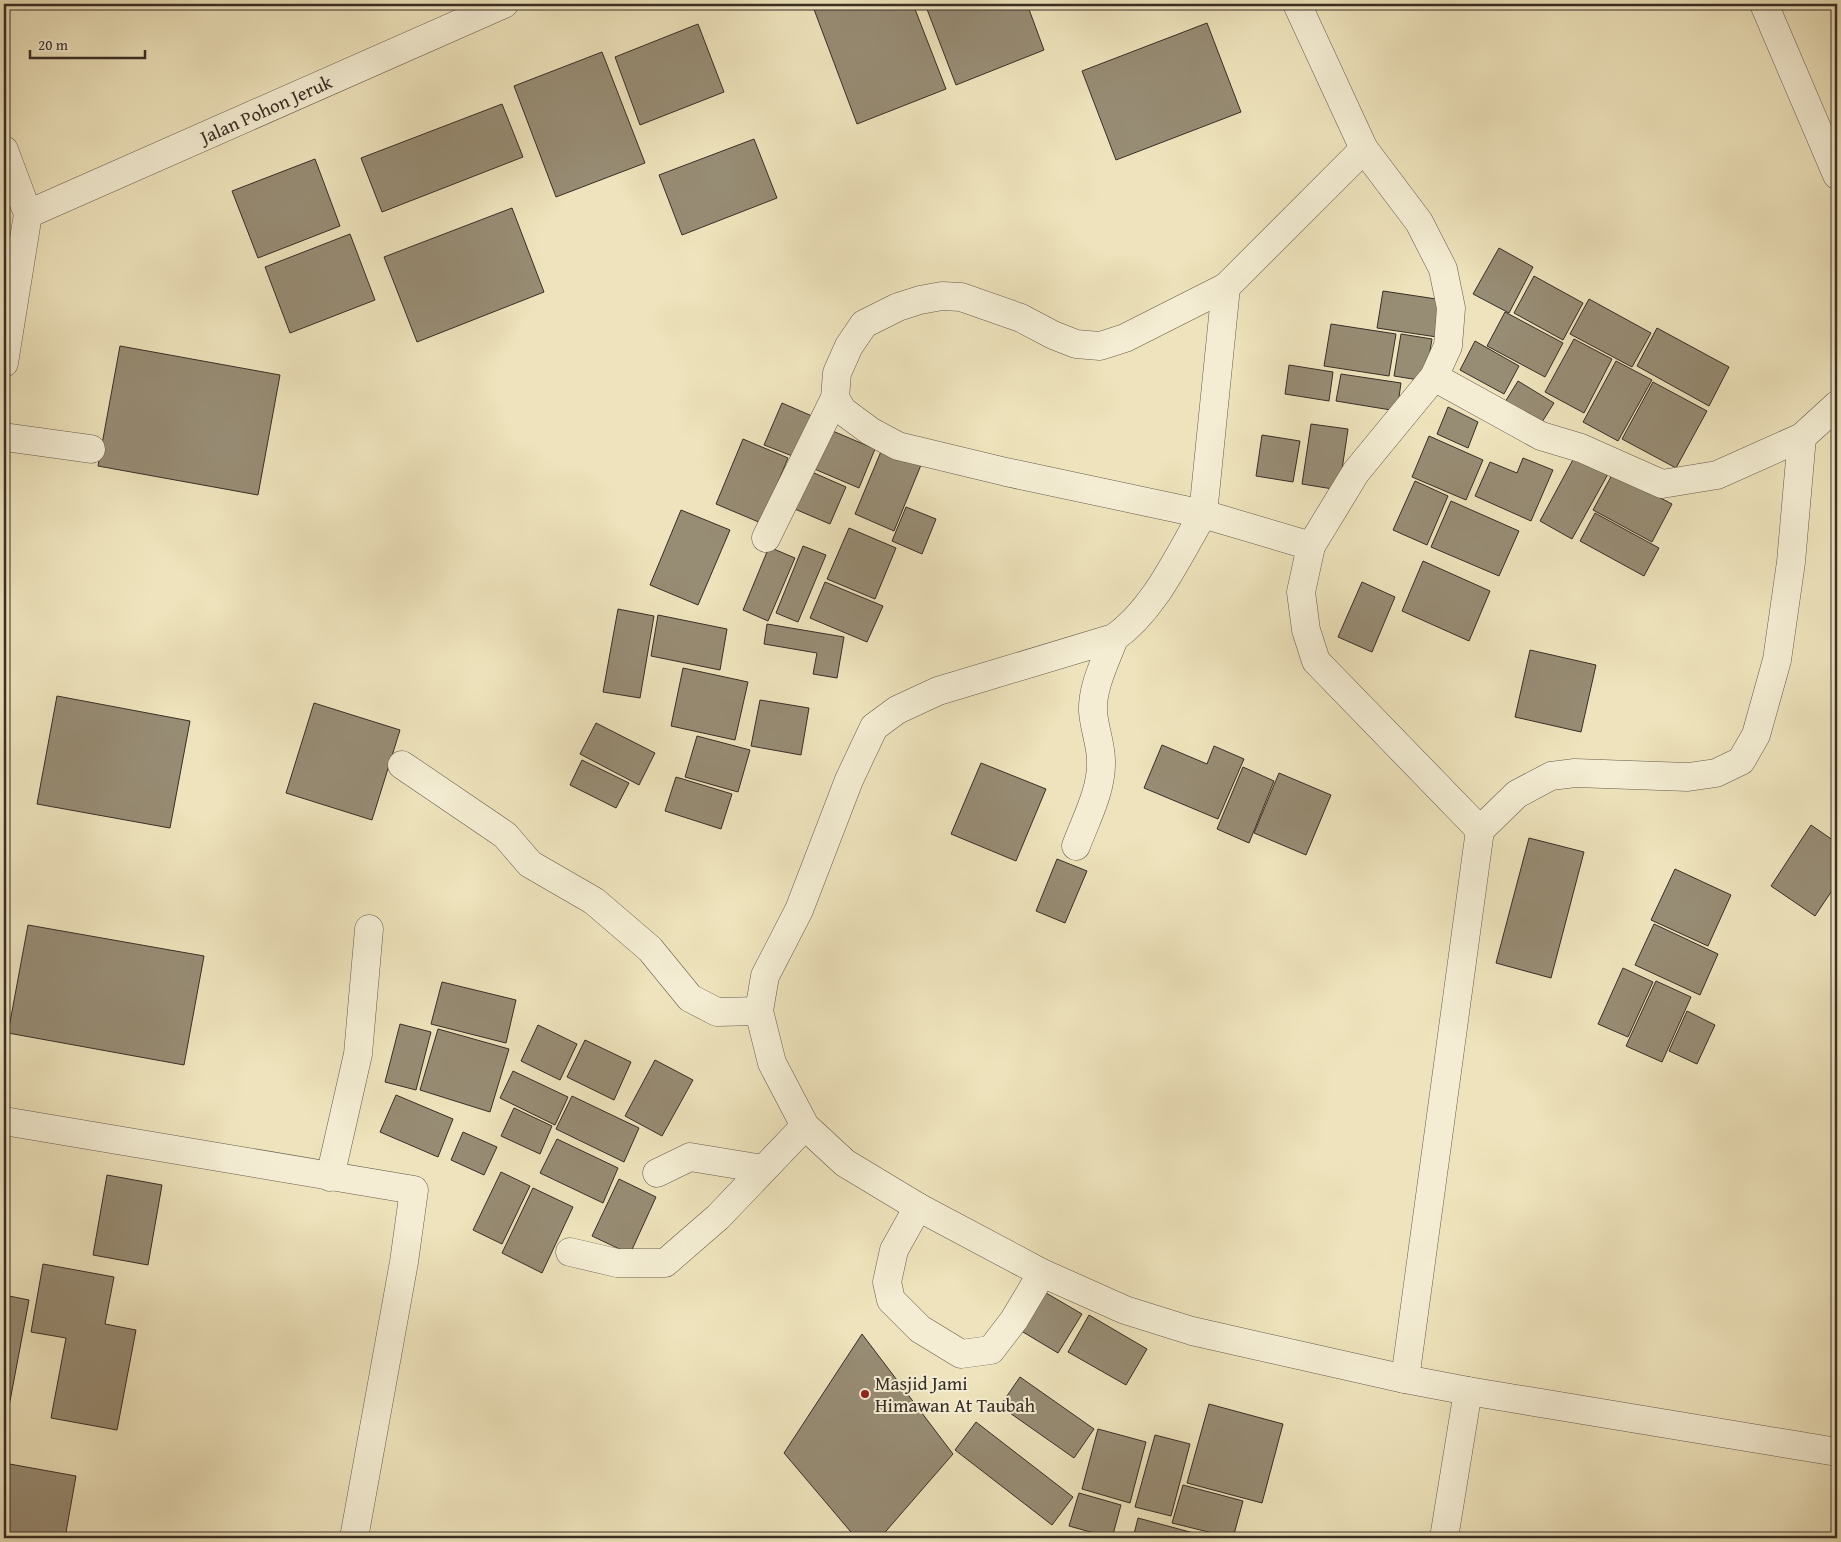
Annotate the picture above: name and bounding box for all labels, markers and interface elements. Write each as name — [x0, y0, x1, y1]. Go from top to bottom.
scale bar — [30, 28, 145, 60]
text: 20 m — [38, 34, 69, 55]
street label: Jalan Pohon Jeruk — [194, 67, 337, 151]
place label: Masjid Jami Himawan At Taubah — [875, 1369, 1036, 1419]
marker: Masjid Jami Himawan At Taubah — [859, 1388, 871, 1400]

